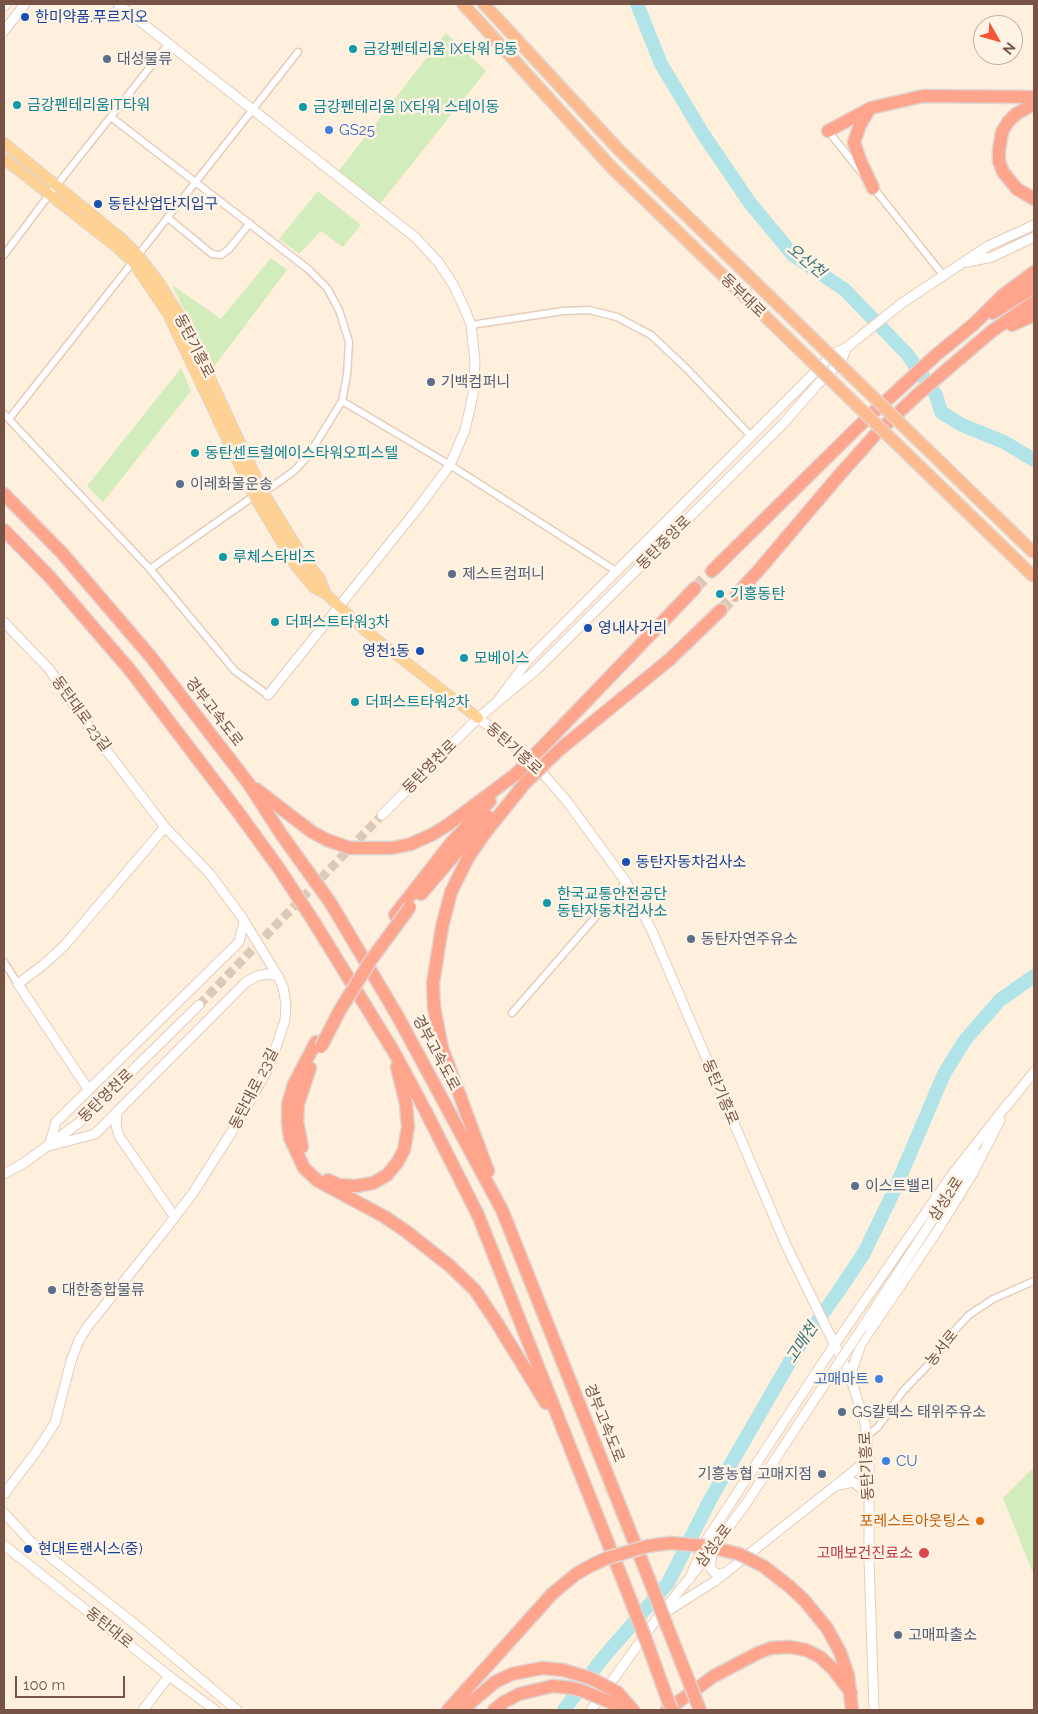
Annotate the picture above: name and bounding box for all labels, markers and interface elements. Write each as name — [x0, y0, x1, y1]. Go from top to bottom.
place label: 한미약품.푸르지오 — [35, 8, 148, 26]
marker: 한미약품.푸르지오 — [19, 11, 31, 23]
north arrow — [973, 15, 1023, 65]
text: N — [999, 39, 1019, 58]
place label: 금강펜테리움 IX타워 B동 — [363, 40, 518, 58]
marker: 금강펜테리움 IX타워 B동 — [347, 43, 359, 55]
place label: 대성물류 — [117, 50, 172, 68]
marker: 대성물류 — [101, 53, 113, 65]
place label: 금강펜테리움IT타워 — [27, 96, 150, 114]
place label: 금강펜테리움 IX타워 스테이동 — [313, 98, 499, 116]
marker: 금강펜테리움IT타워 — [11, 99, 23, 111]
marker: 금강펜테리움 IX타워 스테이동 — [297, 101, 309, 113]
place label: GS25 — [339, 121, 375, 139]
marker: GS25 — [323, 124, 335, 136]
place label: 동탄산업단지입구 — [108, 195, 218, 213]
marker: 동탄산업단지입구 — [92, 198, 104, 210]
water label: 오산천 — [783, 240, 829, 282]
street label: 동부대로 — [717, 270, 769, 322]
street label: 동탄기흥로 — [170, 311, 218, 381]
place label: 기백컴퍼니 — [441, 373, 510, 391]
marker: 기백컴퍼니 — [425, 376, 437, 388]
place label: 동탄센트럴에이스타워오피스텔 — [205, 444, 398, 462]
marker: 동탄센트럴에이스타워오피스텔 — [189, 447, 201, 459]
place label: 이레화물운송 — [190, 475, 273, 493]
marker: 이레화물운송 — [174, 478, 186, 490]
street label: 동탄중앙로 — [633, 512, 695, 574]
place label: 루체스타비즈 — [233, 548, 316, 566]
marker: 루체스타비즈 — [217, 551, 229, 563]
place label: 제스트컴퍼니 — [462, 565, 545, 583]
marker: 제스트컴퍼니 — [446, 568, 458, 580]
place label: 기흥동탄 — [730, 585, 785, 603]
marker: 기흥동탄 — [714, 588, 726, 600]
place label: 더퍼스트타워3차 — [285, 613, 390, 631]
marker: 더퍼스트타워3차 — [269, 616, 281, 628]
place label: 영내사거리 — [598, 619, 667, 637]
marker: 영내사거리 — [582, 622, 594, 634]
place label: 영천1동 — [362, 642, 410, 660]
marker: 영천1동 — [414, 645, 426, 657]
place label: 모베이스 — [474, 649, 529, 667]
marker: 모베이스 — [458, 652, 470, 664]
street label: 동탄대로 23길 — [48, 673, 114, 755]
street label: 경부고속도로 — [181, 674, 247, 750]
place label: 더퍼스트타워2차 — [365, 693, 469, 711]
marker: 더퍼스트타워2차 — [349, 696, 361, 708]
street label: 동탄기흥로 — [482, 719, 546, 779]
street label: 동탄영천로 — [399, 736, 461, 798]
place label: 동탄자동차검사소 — [636, 853, 746, 871]
marker: 동탄자동차검사소 — [620, 856, 632, 868]
place label: 한국교통안전공단 동탄자동차검사소 — [557, 885, 667, 920]
marker: 한국교통안전공단 동탄자동차검사소 — [541, 897, 553, 909]
place label: 동탄자연주유소 — [701, 930, 798, 948]
marker: 동탄자연주유소 — [685, 933, 697, 945]
street label: 경부고속도로 — [409, 1012, 463, 1094]
street label: 동탄대로 23길 — [226, 1045, 282, 1133]
street label: 동탄기흥로 — [698, 1057, 742, 1127]
street label: 동탄영천로 — [75, 1066, 137, 1126]
street label: 삼성2로 — [925, 1173, 967, 1225]
place label: 이스트밸리 — [865, 1177, 934, 1195]
marker: 이스트밸리 — [849, 1180, 861, 1192]
place label: 대한종합물류 — [62, 1281, 145, 1299]
marker: 대한종합물류 — [46, 1284, 58, 1296]
water label: 고매천 — [782, 1319, 822, 1367]
street label: 농서로 — [922, 1326, 962, 1370]
place label: 고매마트 — [814, 1370, 869, 1388]
marker: 고매마트 — [873, 1373, 885, 1385]
street label: 경부고속도로 — [580, 1381, 628, 1465]
place label: GS칼텍스 태위주유소 — [852, 1403, 986, 1421]
marker: GS칼텍스 태위주유소 — [836, 1406, 848, 1418]
street label: 동탄기흥로 — [856, 1431, 878, 1501]
place label: CU — [896, 1452, 918, 1470]
marker: CU — [880, 1455, 892, 1467]
place label: 기흥농협 고매지점 — [698, 1465, 812, 1483]
marker: 기흥농협 고매지점 — [816, 1468, 828, 1480]
place label: 포레스트아웃팅스 — [860, 1512, 970, 1530]
marker: 포레스트아웃팅스 — [974, 1515, 986, 1527]
street label: 삼성2로 — [692, 1521, 736, 1571]
place label: 현대트랜시스(중) — [38, 1540, 143, 1558]
marker: 현대트랜시스(중) — [22, 1543, 34, 1555]
place label: 고매보건진료소 — [816, 1544, 913, 1562]
marker: 고매보건진료소 — [917, 1546, 931, 1560]
street label: 동탄대로 — [82, 1604, 136, 1652]
place label: 고매파출소 — [908, 1626, 977, 1644]
marker: 고매파출소 — [892, 1629, 904, 1641]
scale bar — [18, 1666, 128, 1698]
text: 100 m — [23, 1676, 65, 1694]

